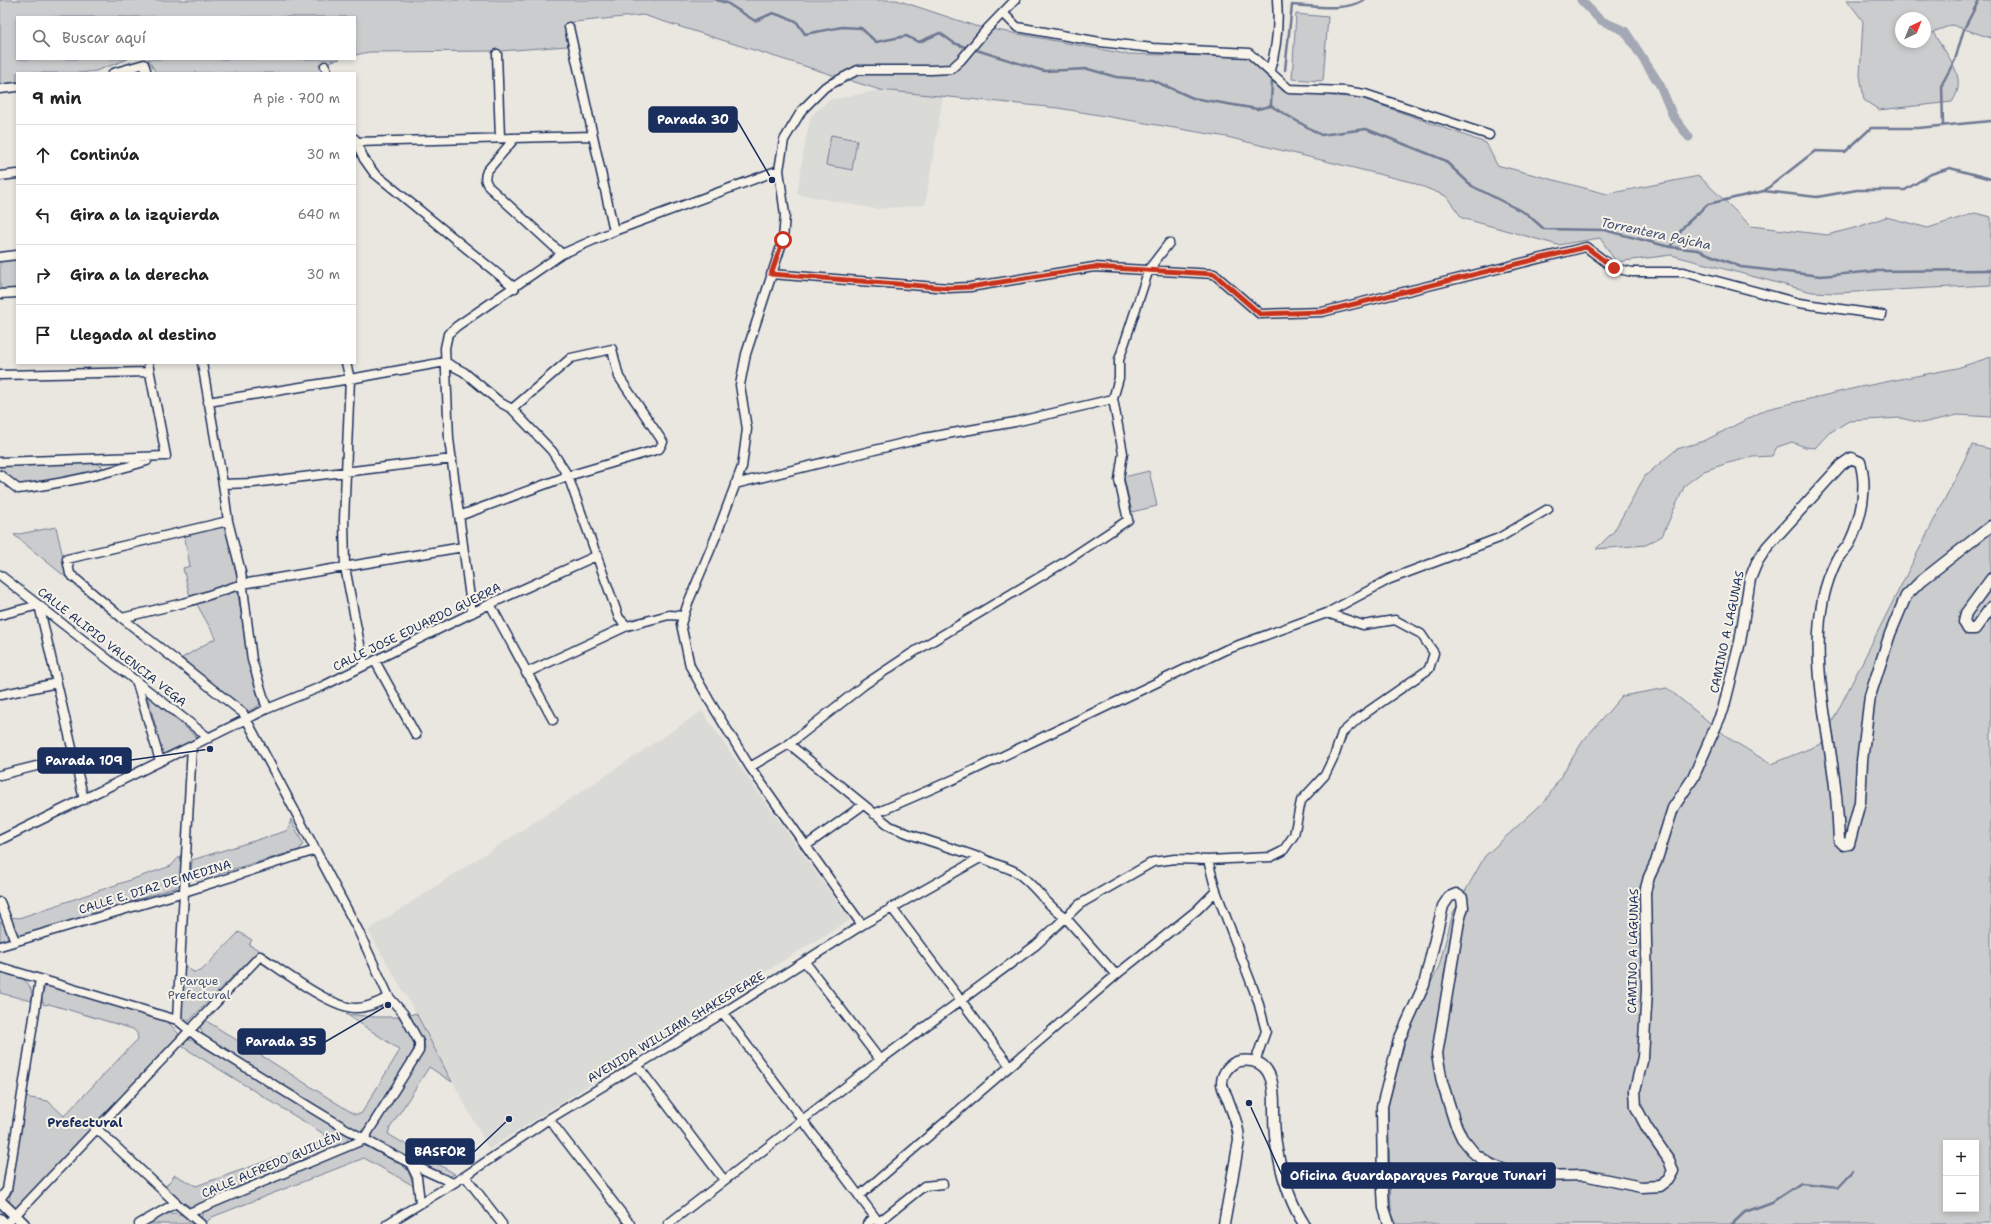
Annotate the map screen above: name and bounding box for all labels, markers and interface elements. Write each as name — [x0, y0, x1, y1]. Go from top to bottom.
north arrow — [1895, 12, 1931, 48]
search box — [16, 16, 356, 60]
icon: search — [30, 27, 52, 49]
text: Buscar aquí — [62, 28, 146, 48]
text: 9 min — [32, 87, 82, 109]
text: A pie · 700 m — [253, 90, 340, 107]
callout: Parada 30 — [649, 107, 737, 132]
text: Parada 30 — [657, 111, 729, 128]
icon: ahead — [32, 144, 54, 166]
text: Continúa — [70, 145, 139, 165]
text: 30 m — [306, 146, 340, 163]
icon: left — [32, 204, 54, 226]
text: Gira a la izquierda — [70, 205, 219, 225]
text: 640 m — [298, 206, 340, 223]
water label: Torrentera Pajcha — [1599, 213, 1713, 254]
route start — [774, 231, 792, 249]
route end — [1605, 259, 1623, 277]
icon: right — [32, 264, 54, 286]
text: Gira a la derecha — [70, 265, 209, 285]
text: 30 m — [306, 266, 340, 283]
icon: arrive — [32, 324, 54, 346]
text: Llegada al destino — [70, 325, 217, 345]
street label: CAMINO A LAGUNAS — [1706, 569, 1748, 695]
street label: CALLE JOSE EDUARDO GUERRA — [330, 579, 504, 675]
street label: CALLE ALIPIO VALENCIA VEGA — [34, 584, 190, 710]
callout: Parada 109 — [38, 748, 131, 773]
text: Parada 109 — [45, 752, 123, 769]
street label: CALLE E. DIAZ DE MEDINA — [77, 856, 234, 918]
street label: CAMINO A LAGUNAS — [1624, 888, 1642, 1014]
street label: AVENIDA WILLIAM SHAKESPEARE — [584, 967, 768, 1087]
park label: Parque Prefectural — [168, 973, 231, 1003]
callout: Parada 35 — [238, 1029, 325, 1054]
text: Parada 35 — [246, 1033, 316, 1050]
district label: Prefectural — [47, 1114, 123, 1131]
street label: CALLE ALFREDO GUILLÉN — [199, 1128, 343, 1202]
callout: BASFOR — [406, 1139, 474, 1164]
map controls — [1943, 1140, 1979, 1212]
button: + — [1943, 1140, 1979, 1176]
text: BASFOR — [414, 1143, 466, 1160]
callout: Oficina Guardaparques Parque Tunari — [1282, 1163, 1555, 1188]
text: Oficina Guardaparques Parque Tunari — [1290, 1167, 1546, 1184]
button: − — [1943, 1176, 1979, 1212]

